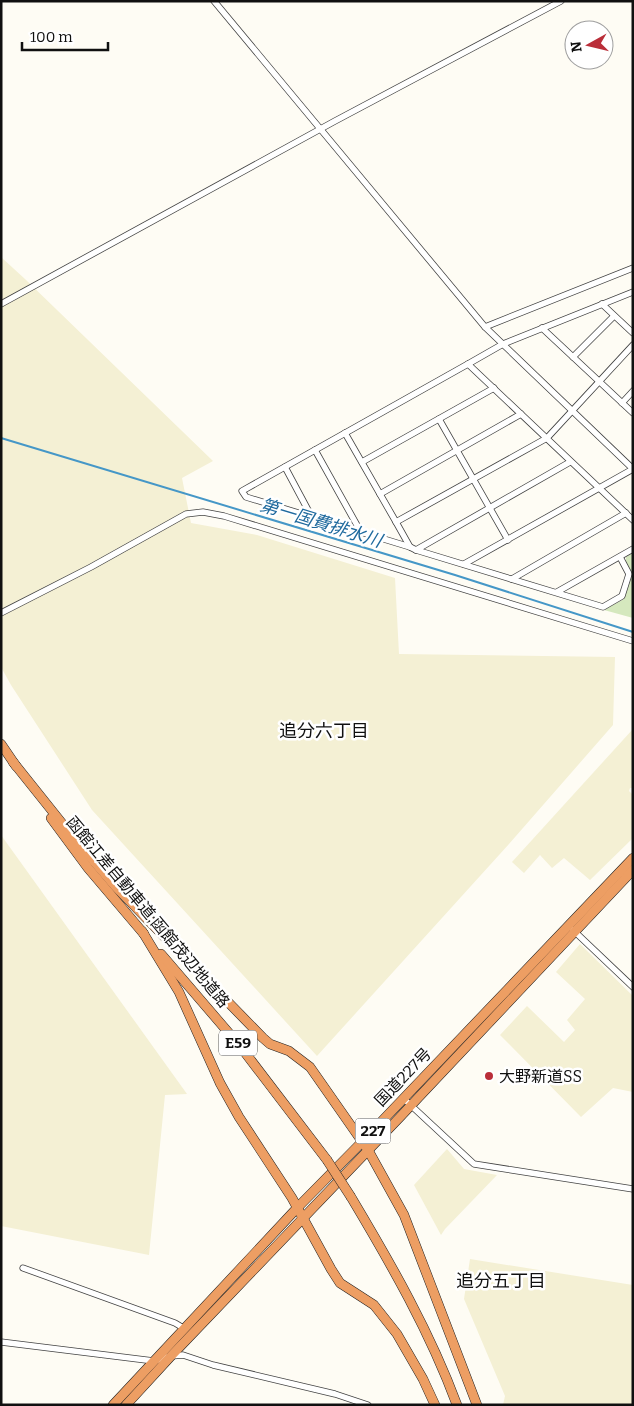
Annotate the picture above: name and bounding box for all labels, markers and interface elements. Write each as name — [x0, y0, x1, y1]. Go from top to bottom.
scale bar — [22, 20, 109, 52]
north arrow — [564, 20, 614, 70]
text: 100 m — [30, 28, 73, 46]
text: N — [567, 40, 586, 53]
water label: 第一国費排水川 — [258, 494, 386, 553]
district label: 追分六丁目 — [279, 720, 369, 742]
street label: 函館江差自動車道;函館茂辺地道路 — [62, 813, 234, 1011]
road number: E59 — [219, 1030, 257, 1056]
street label: 国道227号 — [371, 1044, 435, 1110]
place label: 大野新道SS — [499, 1067, 582, 1086]
marker: 大野新道SS — [483, 1070, 495, 1082]
road number: 227 — [356, 1118, 390, 1144]
district label: 追分五丁目 — [456, 1270, 546, 1292]

